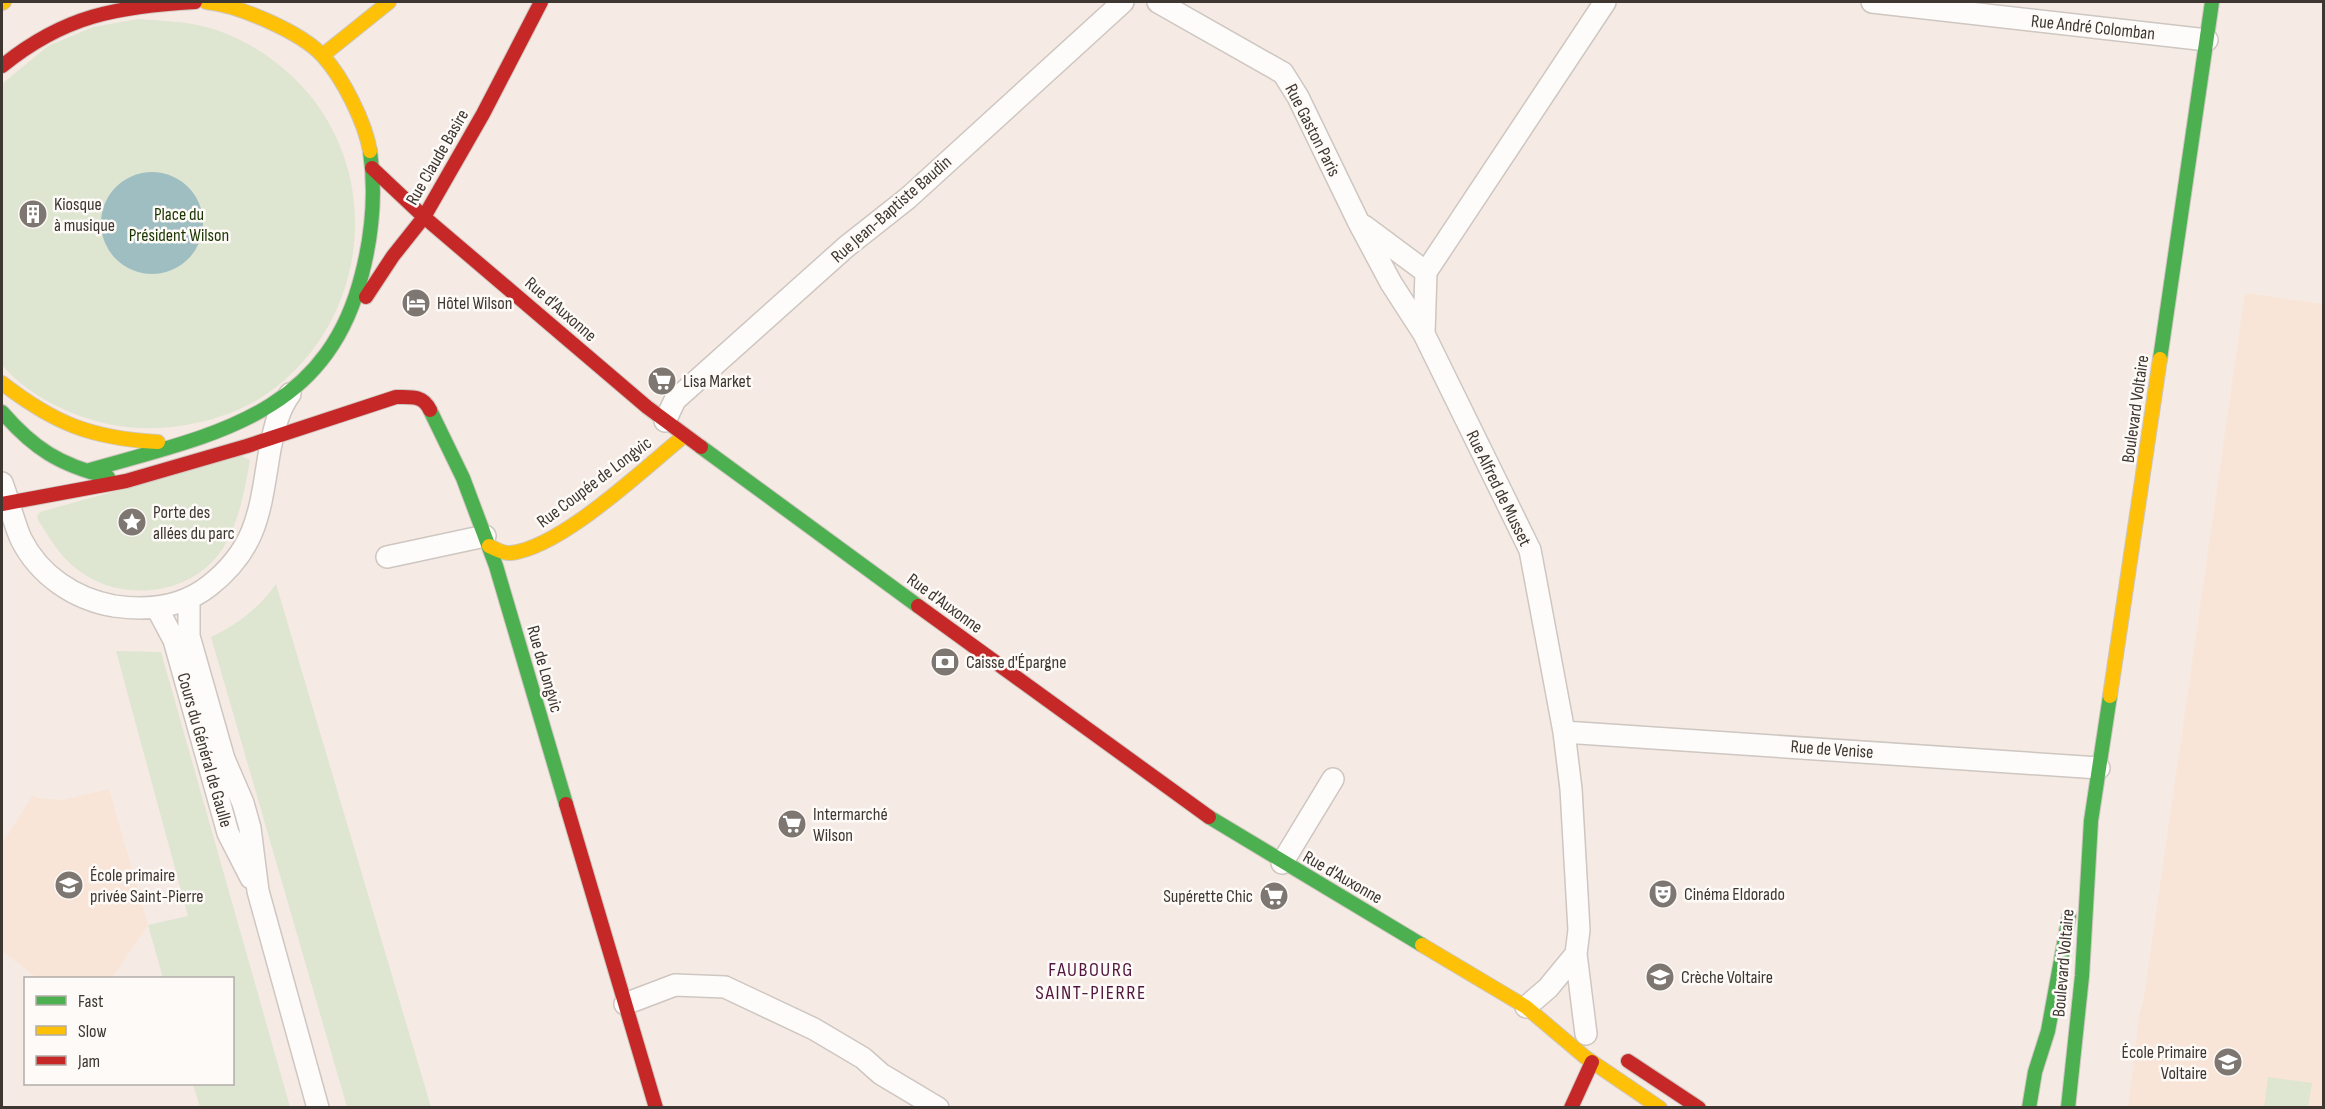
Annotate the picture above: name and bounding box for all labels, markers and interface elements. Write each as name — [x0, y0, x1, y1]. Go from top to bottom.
street label: Rue André Colomban — [2030, 11, 2156, 44]
street label: Rue Gaston Paris — [1280, 81, 1345, 180]
street label: Rue Claude Basire — [402, 106, 473, 209]
street label: Rue Jean-Baptiste Baudin — [827, 151, 956, 267]
place label: Kiosque à musique — [54, 194, 115, 236]
building icon: Kiosque à musique — [17, 198, 49, 230]
park label: Place du Président Wilson — [129, 204, 229, 246]
street label: Rue d'Auxonne — [521, 273, 601, 346]
hotel icon: Hôtel Wilson — [400, 287, 432, 319]
place label: Hôtel Wilson — [437, 293, 512, 314]
street label: Boulevard Voltaire — [2118, 354, 2153, 464]
supermarket icon: Lisa Market — [646, 365, 678, 397]
place label: Lisa Market — [683, 371, 752, 392]
street label: Rue Alfred de Musset — [1461, 427, 1536, 550]
street label: Rue Coupée de Longvic — [533, 433, 656, 532]
place label: Porte des allées du parc — [153, 502, 235, 544]
place icon: Porte des allées du parc — [116, 506, 148, 538]
street label: Rue d'Auxonne — [903, 569, 986, 638]
street label: Rue de Longvic — [522, 623, 567, 715]
bank icon: Caisse d'Épargne — [929, 646, 961, 678]
place label: Caisse d'Épargne — [966, 652, 1066, 673]
street label: Cours du Général de Gaulle — [172, 670, 237, 830]
street label: Rue de Venise — [1790, 736, 1874, 763]
place label: Intermarché Wilson — [813, 804, 888, 846]
supermarket icon: Intermarché Wilson — [776, 808, 808, 840]
street label: Rue d'Auxonne — [1299, 846, 1386, 909]
place label: École primaire privée Saint-Pierre — [90, 865, 204, 907]
school or university icon: École primaire privée Saint-Pierre — [53, 869, 85, 901]
theatre icon: Cinéma Eldorado — [1647, 878, 1679, 910]
supermarket icon: Supérette Chic — [1258, 880, 1290, 912]
place label: Cinéma Eldorado — [1684, 884, 1785, 905]
place label: Supérette Chic — [1163, 886, 1253, 907]
street label: Boulevard Voltaire — [2048, 908, 2079, 1018]
district label: FAUBOURG SAINT-PIERRE — [1035, 958, 1147, 1005]
school or university icon: Crèche Voltaire — [1644, 961, 1676, 993]
place label: Crèche Voltaire — [1681, 967, 1773, 988]
legend — [24, 977, 234, 1085]
text: Fast — [78, 991, 104, 1012]
text: Slow — [78, 1021, 107, 1042]
place label: École Primaire Voltaire — [2122, 1042, 2207, 1084]
school or university icon: École Primaire Voltaire — [2212, 1046, 2244, 1078]
text: Jam — [77, 1051, 100, 1072]

